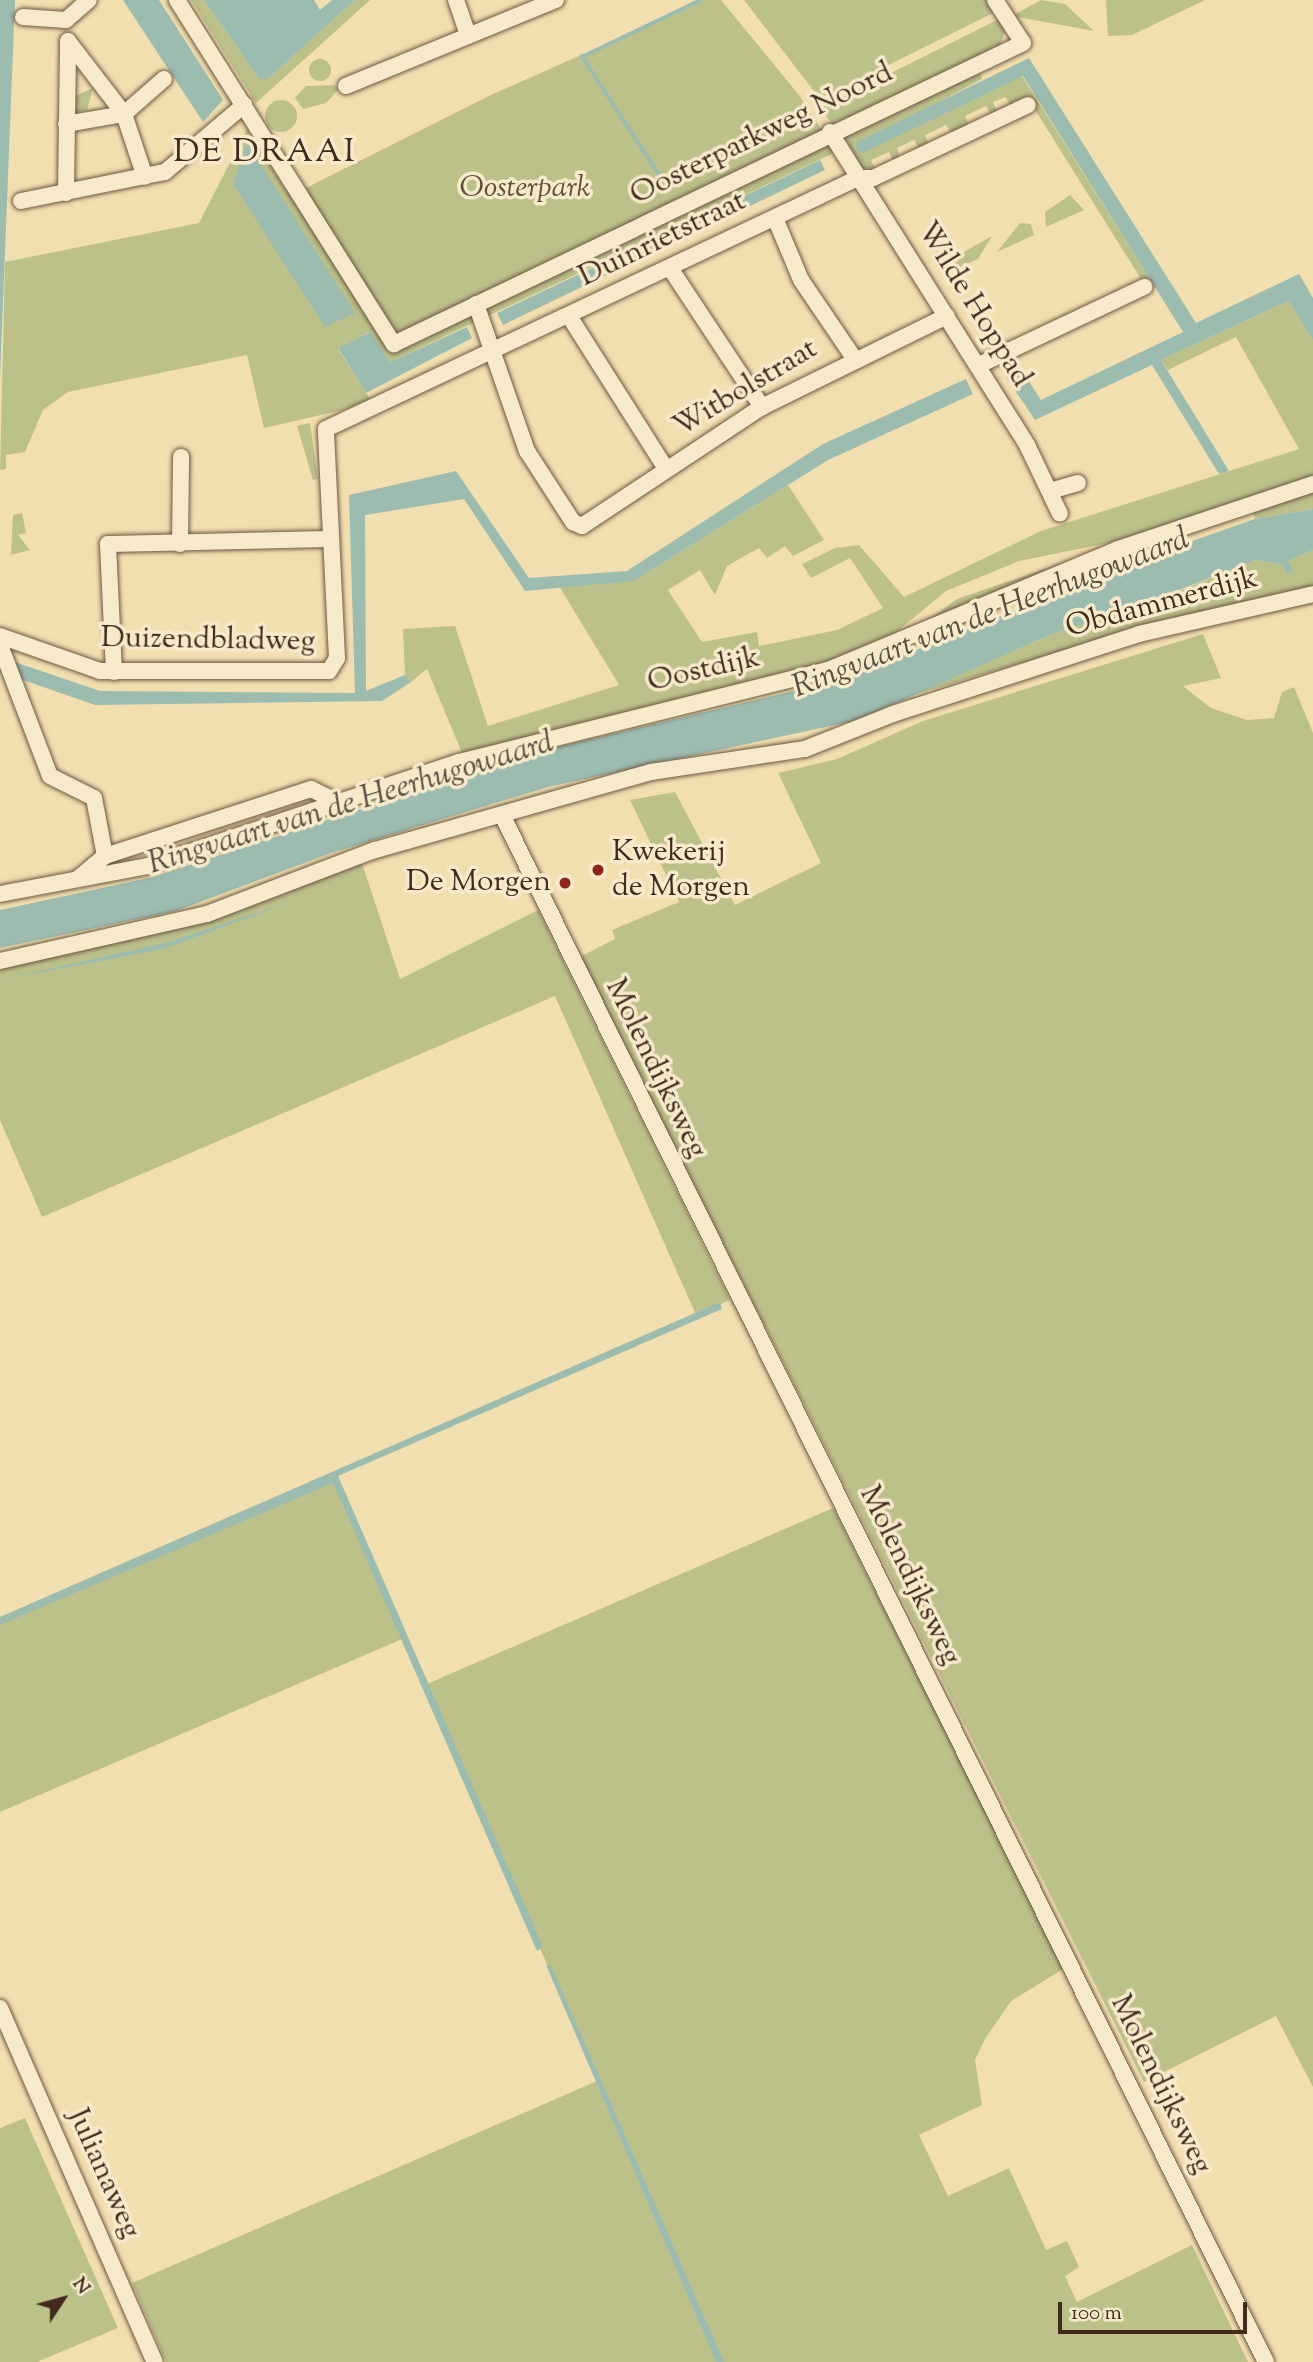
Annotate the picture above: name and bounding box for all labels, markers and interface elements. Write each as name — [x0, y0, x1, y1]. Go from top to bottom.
street label: Oosterparkweg Noord — [625, 56, 899, 214]
district label: DE DRAAI — [174, 134, 356, 174]
park label: Oosterpark — [460, 171, 590, 207]
street label: Duinrietstraat — [573, 184, 753, 296]
street label: Wilde Hoppad — [908, 216, 1038, 394]
street label: Witbolstraat — [667, 332, 825, 446]
water label: Ringvaart van de Heerhugowaard — [787, 520, 1195, 708]
street label: Obdammerdijk — [1062, 561, 1262, 647]
street label: Duizendbladweg — [101, 621, 315, 661]
street label: Oostdijk — [644, 641, 764, 701]
water label: Ringvaart van de Heerhugowaard — [144, 724, 558, 884]
place label: Kwekerij de Morgen — [612, 835, 750, 906]
marker: Kwekerij de Morgen — [590, 862, 606, 878]
place label: De Morgen — [406, 865, 551, 901]
marker: De Morgen — [557, 875, 573, 891]
street label: Molendijksweg — [596, 974, 714, 1164]
street label: Molendijksweg — [850, 1481, 968, 1671]
street label: Molendijksweg — [1101, 1990, 1219, 2180]
street label: Julianaweg — [58, 2104, 148, 2244]
north arrow — [28, 2264, 98, 2334]
text: N — [65, 2272, 96, 2300]
scale bar — [1061, 2288, 1250, 2332]
text: 100 m — [1071, 2299, 1122, 2329]

